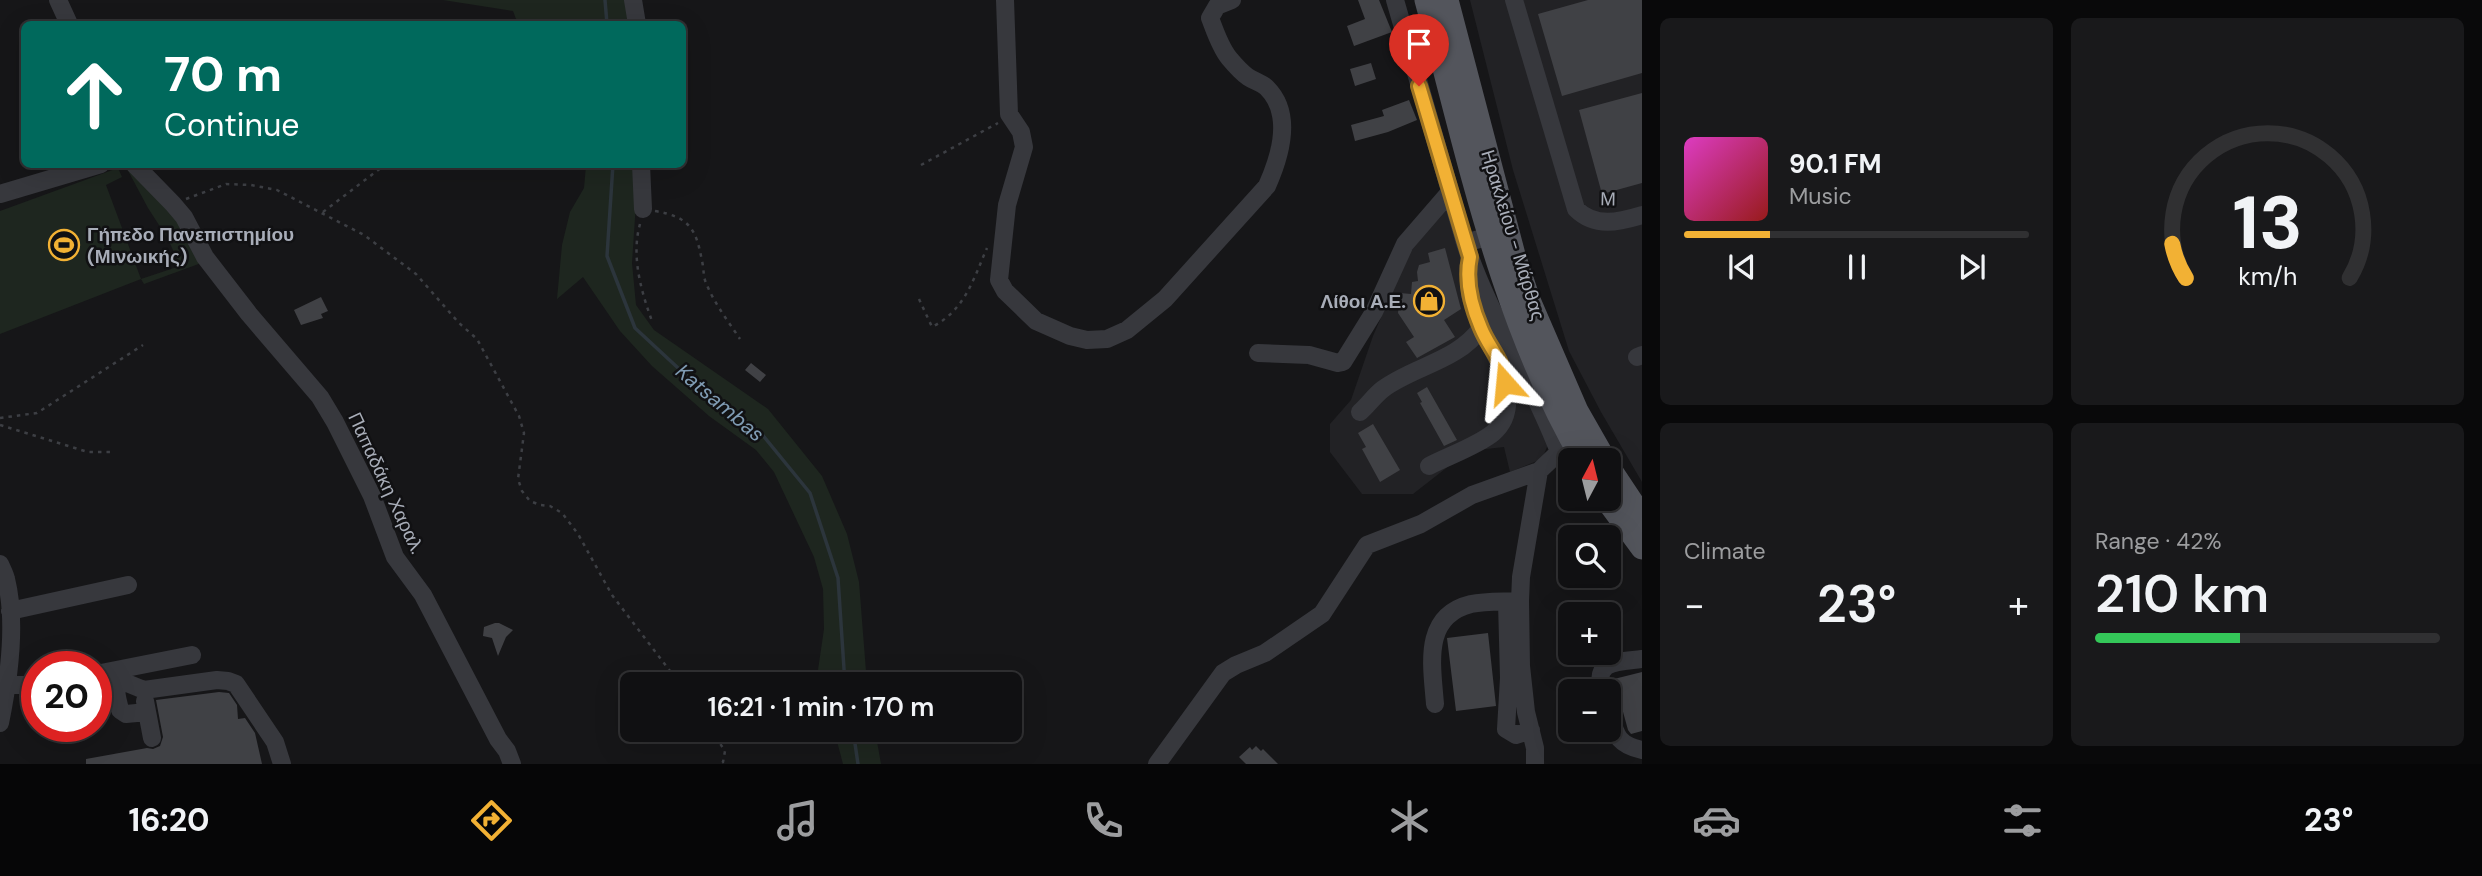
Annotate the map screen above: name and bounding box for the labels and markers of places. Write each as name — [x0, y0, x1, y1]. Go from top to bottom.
pin — [1389, 14, 1449, 86]
place label: Γήπεδο Πανεπιστημίου (Μινωικής) — [87, 222, 294, 269]
sports icon: Γήπεδο Πανεπιστημίου (Μινωικής) — [47, 228, 81, 262]
shop icon: Λίθοι Α.Ε. — [1412, 284, 1446, 318]
place label: Λίθοι Α.Ε. — [1320, 289, 1406, 314]

